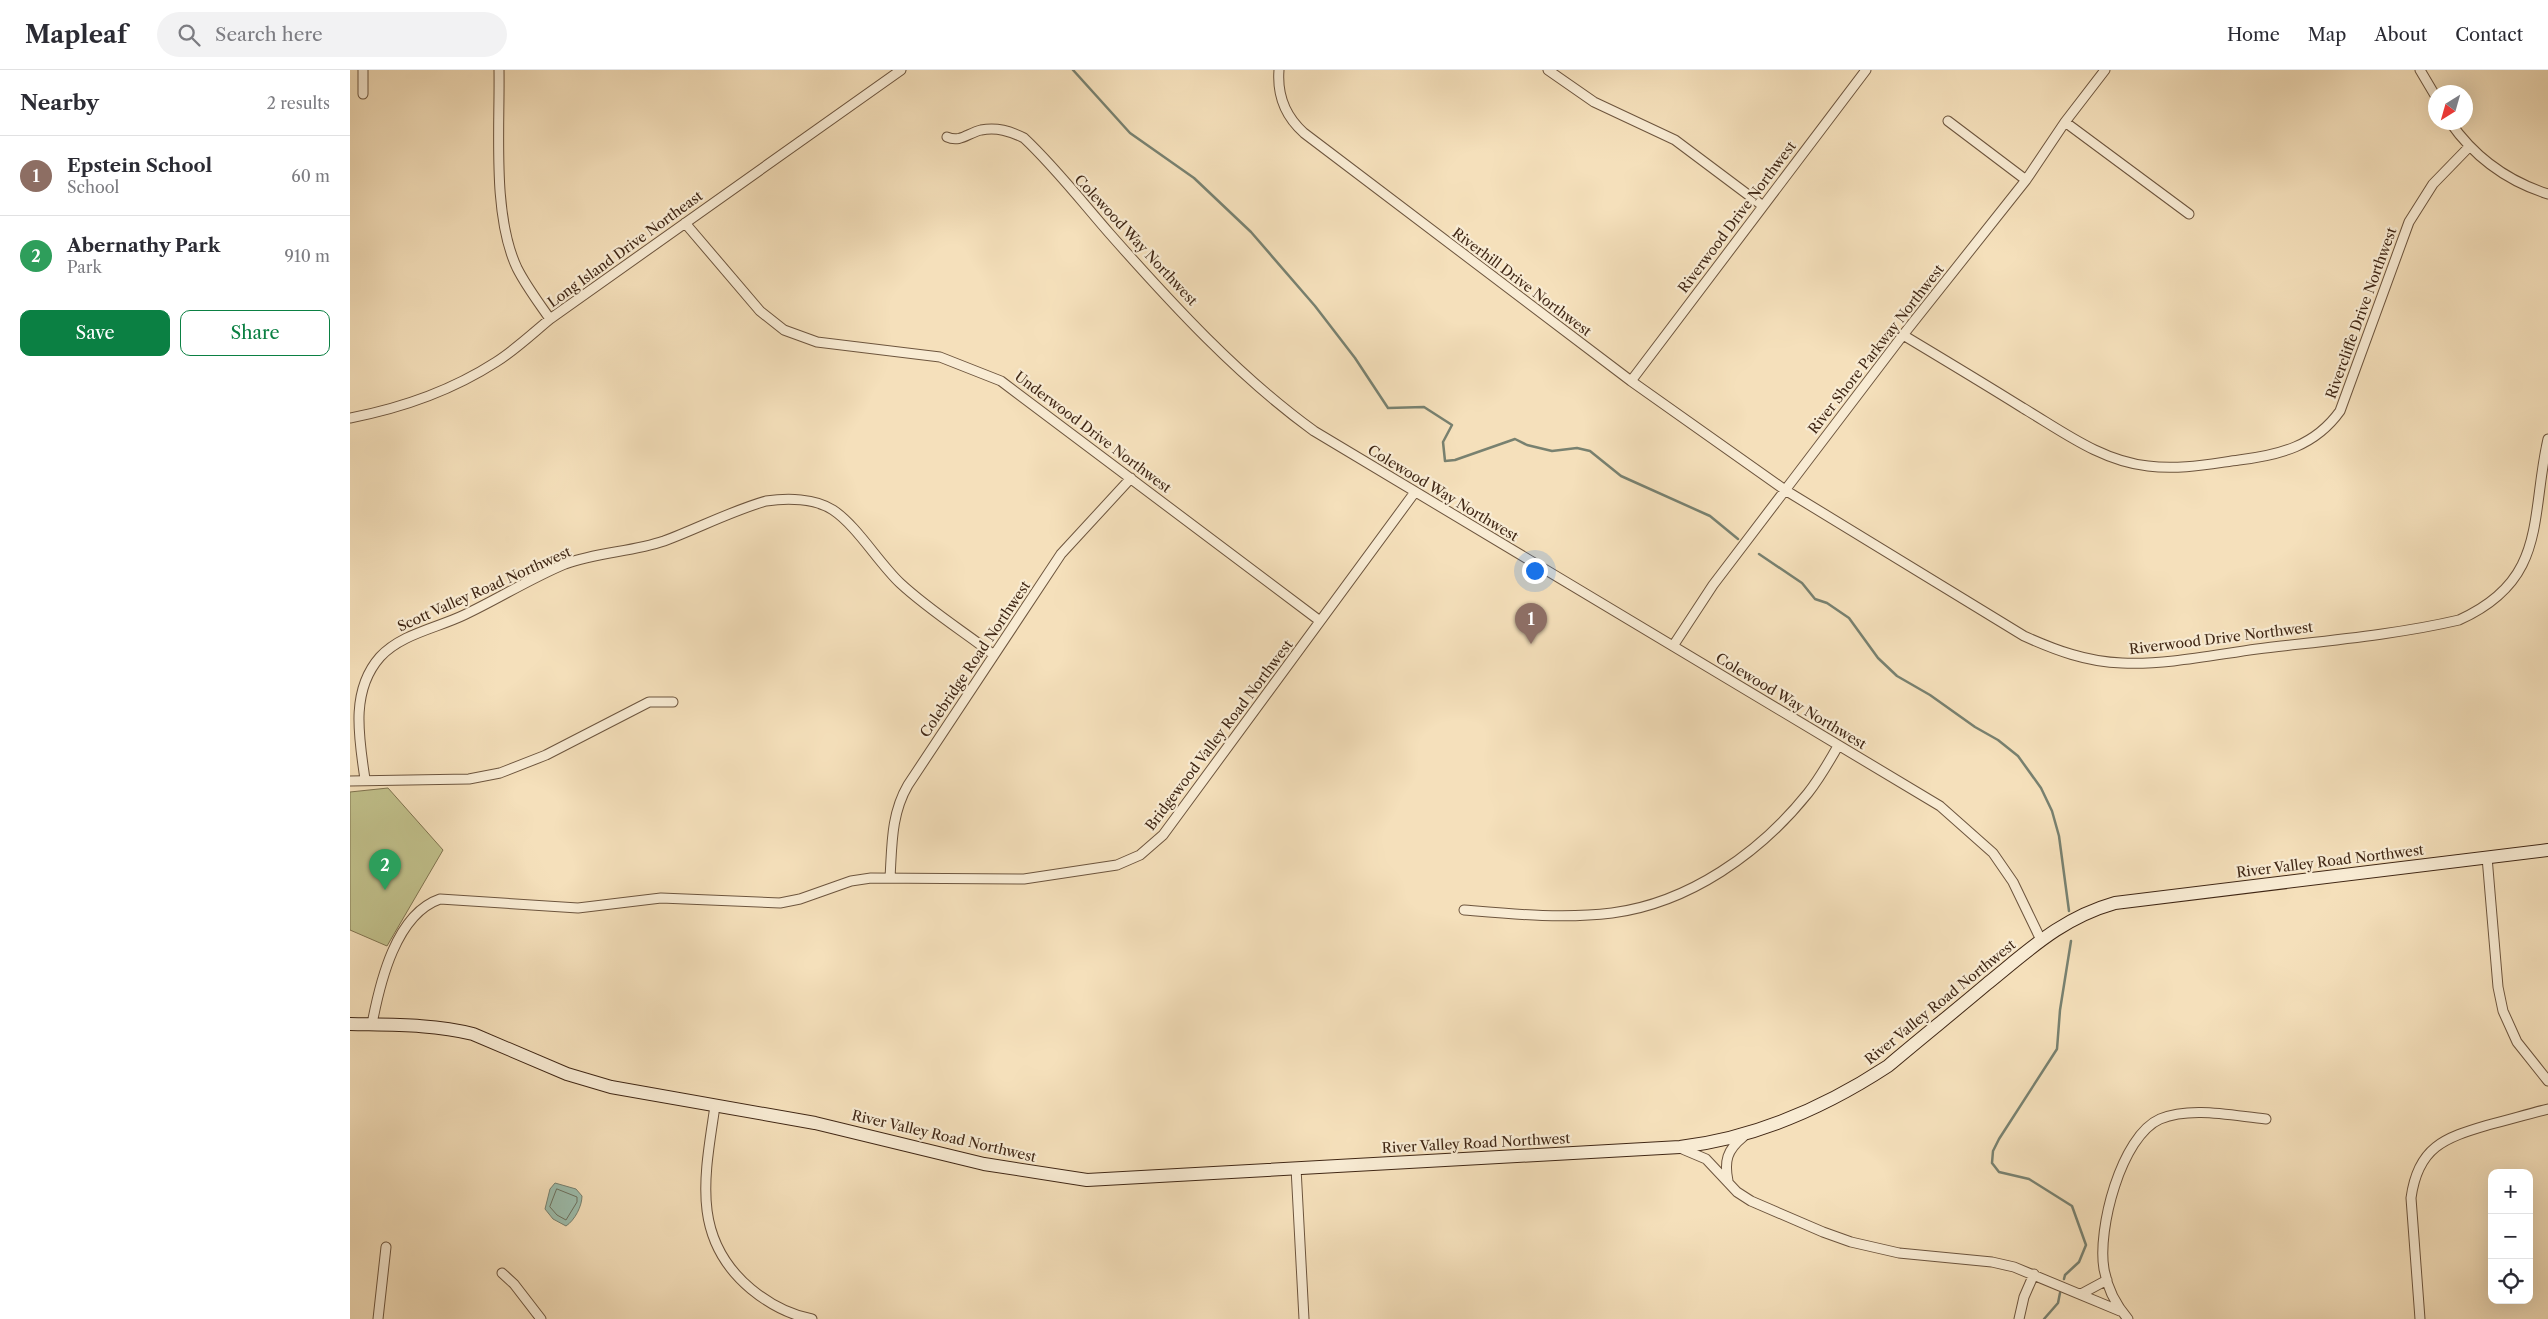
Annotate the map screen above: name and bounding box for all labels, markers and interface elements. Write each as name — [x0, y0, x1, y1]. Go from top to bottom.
search box — [157, 12, 507, 57]
text: Mapleaf — [25, 20, 127, 49]
icon: search — [175, 21, 203, 49]
text: Search here — [215, 23, 323, 46]
text: Home — [2227, 24, 2280, 46]
text: Map — [2308, 24, 2346, 46]
text: About — [2374, 24, 2427, 46]
text: Contact — [2455, 24, 2523, 46]
north arrow — [2428, 85, 2473, 130]
text: Nearby — [20, 90, 99, 115]
text: 2 results — [267, 93, 330, 113]
street label: Riverwood Drive Northwest — [1674, 138, 1800, 296]
text: Epstein School — [67, 154, 212, 177]
text: 1 — [32, 166, 40, 186]
text: 60 m — [291, 166, 330, 186]
street label: Colewood Way Northwest — [1071, 171, 1201, 309]
text: School — [67, 177, 119, 197]
street label: Long Island Drive Northeast — [544, 187, 706, 311]
street label: Riverhill Drive Northwest — [1449, 224, 1595, 340]
street label: Rivercliffe Drive Northwest — [2322, 225, 2400, 401]
text: Abernathy Park — [67, 234, 220, 257]
text: 2 — [31, 246, 41, 266]
text: 910 m — [285, 246, 330, 266]
text: Park — [67, 257, 102, 277]
street label: River Shore Parkway Northwest — [1804, 261, 1948, 437]
button: Save — [20, 310, 170, 356]
button: Share — [180, 310, 330, 356]
street label: Underwood Drive Northwest — [1011, 367, 1175, 497]
street label: Colewood Way Northwest — [1364, 441, 1522, 545]
street label: Scott Valley Road Northwest — [394, 543, 574, 635]
your location — [1522, 558, 1548, 584]
street label: Colebridge Road Northwest — [916, 577, 1034, 741]
pin: 1 — [1515, 603, 1547, 644]
street label: Riverwood Drive Northwest — [2128, 618, 2314, 658]
street label: Bridgewood Valley Road Northwest — [1141, 636, 1297, 834]
street label: Colewood Way Northwest — [1712, 649, 1870, 753]
street label: River Valley Road Northwest — [2235, 841, 2425, 881]
pin: 2 — [369, 849, 401, 890]
street label: River Valley Road Northwest — [1861, 936, 2019, 1068]
street label: River Valley Road Northwest — [850, 1106, 1038, 1166]
street label: River Valley Road Northwest — [1381, 1129, 1571, 1157]
map controls — [2488, 1169, 2533, 1304]
button: + — [2488, 1169, 2533, 1214]
button: − — [2488, 1214, 2533, 1259]
button: locate — [2488, 1259, 2533, 1304]

